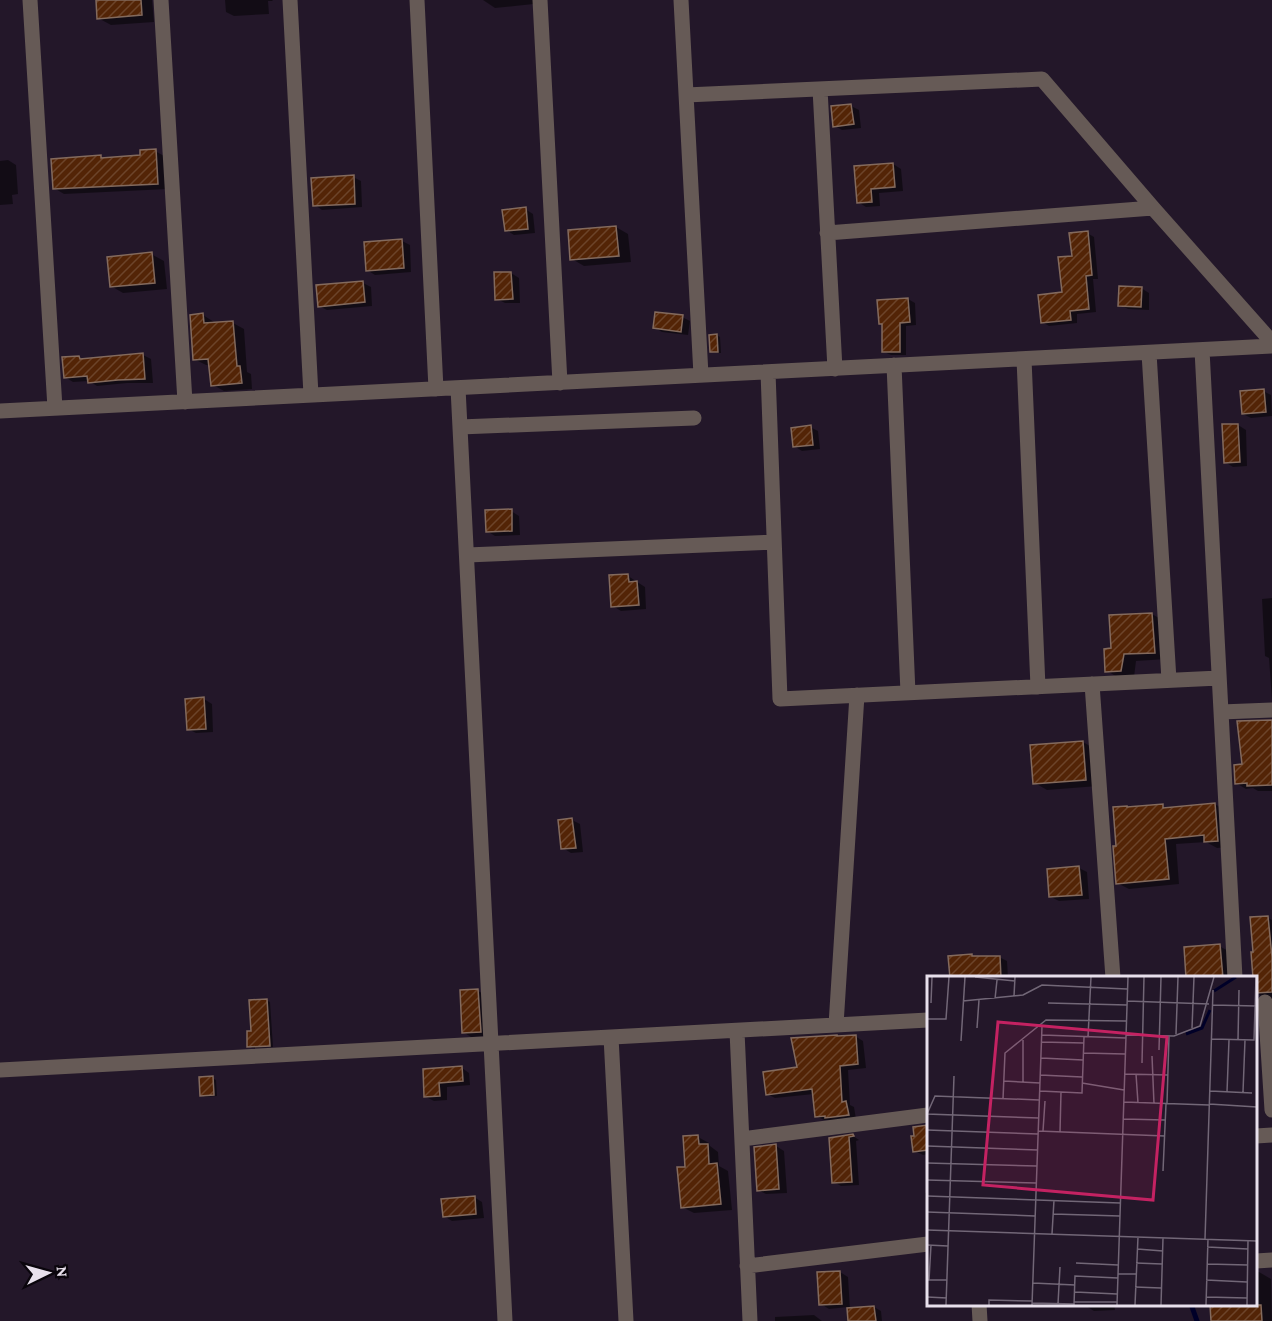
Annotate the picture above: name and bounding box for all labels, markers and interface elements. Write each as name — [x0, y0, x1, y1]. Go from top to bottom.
inset map — [927, 976, 1257, 1306]
north arrow — [18, 1243, 78, 1303]
text: N — [54, 1266, 71, 1278]

